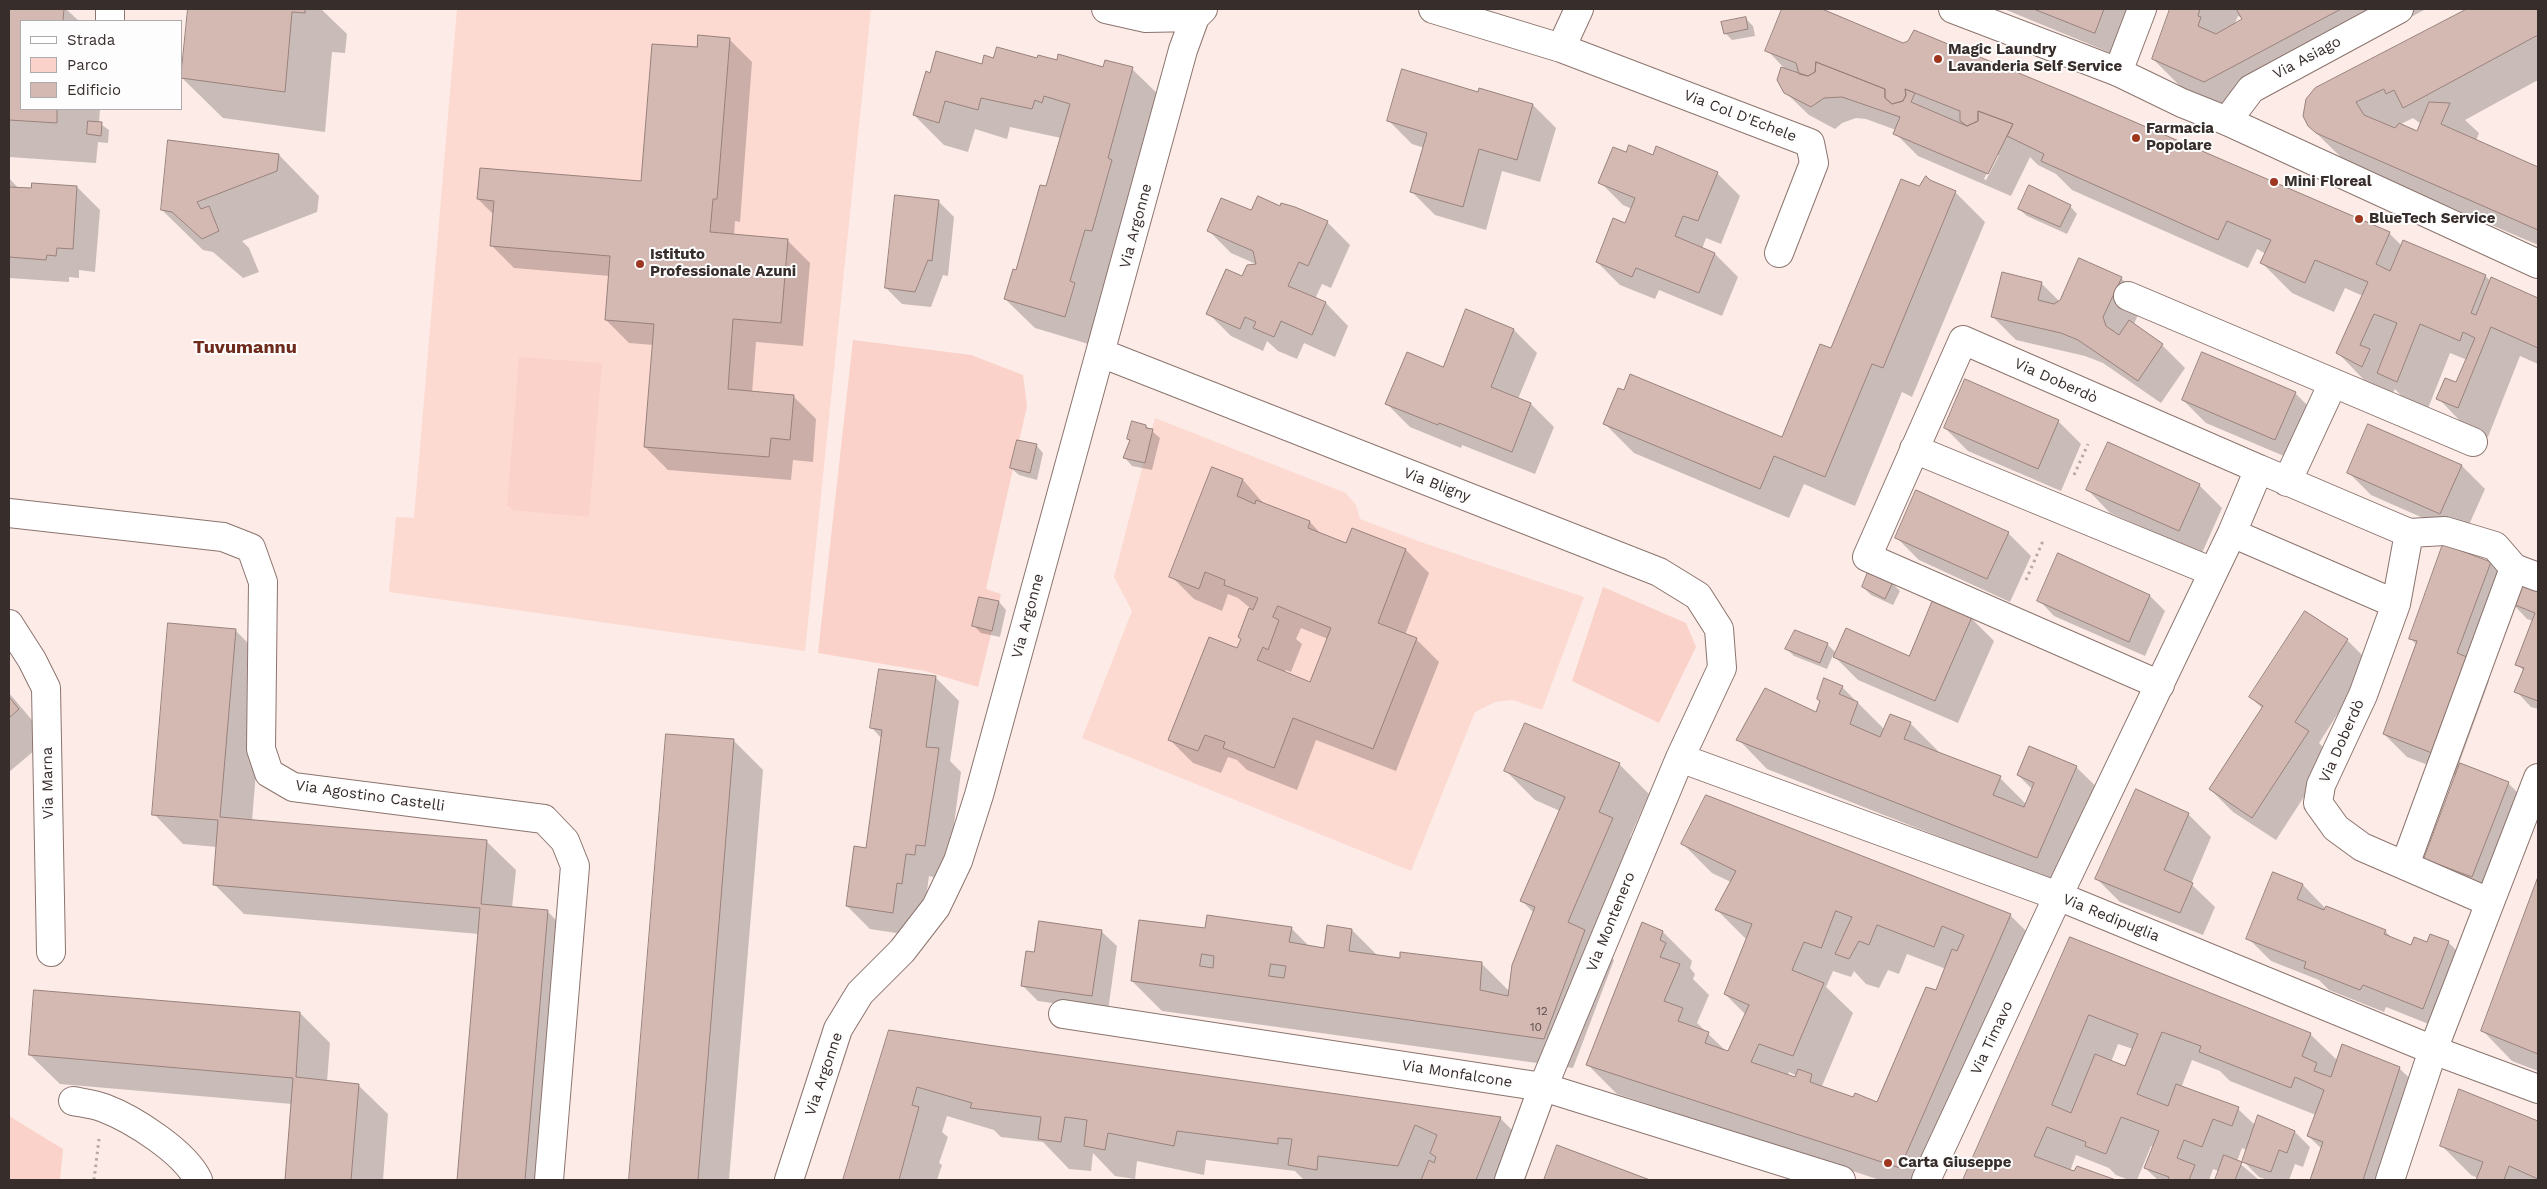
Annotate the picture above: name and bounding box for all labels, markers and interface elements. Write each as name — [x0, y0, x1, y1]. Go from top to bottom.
legend — [20, 20, 182, 110]
text: Strada — [67, 31, 115, 49]
street label: Via Asiago — [2270, 33, 2344, 83]
place label: Magic Laundry Lavanderia Self Service — [1948, 41, 2122, 76]
marker: Magic Laundry Lavanderia Self Service — [1932, 53, 1944, 65]
text: Parco — [67, 56, 108, 74]
text: Edificio — [67, 81, 121, 99]
street label: Via Col D'Echele — [1681, 86, 1799, 146]
place label: Farmacia Popolare — [2146, 120, 2214, 155]
marker: Farmacia Popolare — [2130, 132, 2142, 144]
place label: Mini Floreal — [2284, 173, 2372, 191]
marker: Mini Floreal — [2268, 176, 2280, 188]
street label: Via Argonne — [1116, 182, 1156, 270]
place label: BlueTech Service — [2369, 210, 2495, 228]
marker: BlueTech Service — [2353, 213, 2365, 225]
place label: Istituto Professionale Azuni — [650, 246, 796, 281]
marker: Istituto Professionale Azuni — [634, 258, 646, 270]
district label: Tuvumannu — [193, 337, 297, 359]
street label: Via Doberdò — [2011, 355, 2101, 407]
street label: Via Bligny — [1401, 464, 1473, 506]
street label: Via Argonne — [1008, 572, 1048, 660]
street label: Via Doberdò — [2316, 696, 2368, 786]
street label: Via Marna — [38, 747, 58, 819]
street label: Via Agostino Castelli — [294, 777, 446, 815]
street label: Via Montenero — [1583, 870, 1639, 974]
street label: Via Redipuglia — [2060, 890, 2162, 946]
street label: Via Timavo — [1967, 998, 2017, 1078]
house number: 12 — [1536, 1004, 1548, 1018]
house number: 10 — [1530, 1020, 1542, 1034]
street label: Via Argonne — [801, 1030, 847, 1118]
street label: Via Monfalcone — [1400, 1056, 1514, 1092]
place label: Carta Giuseppe — [1898, 1154, 2011, 1172]
marker: Carta Giuseppe — [1882, 1157, 1894, 1169]

